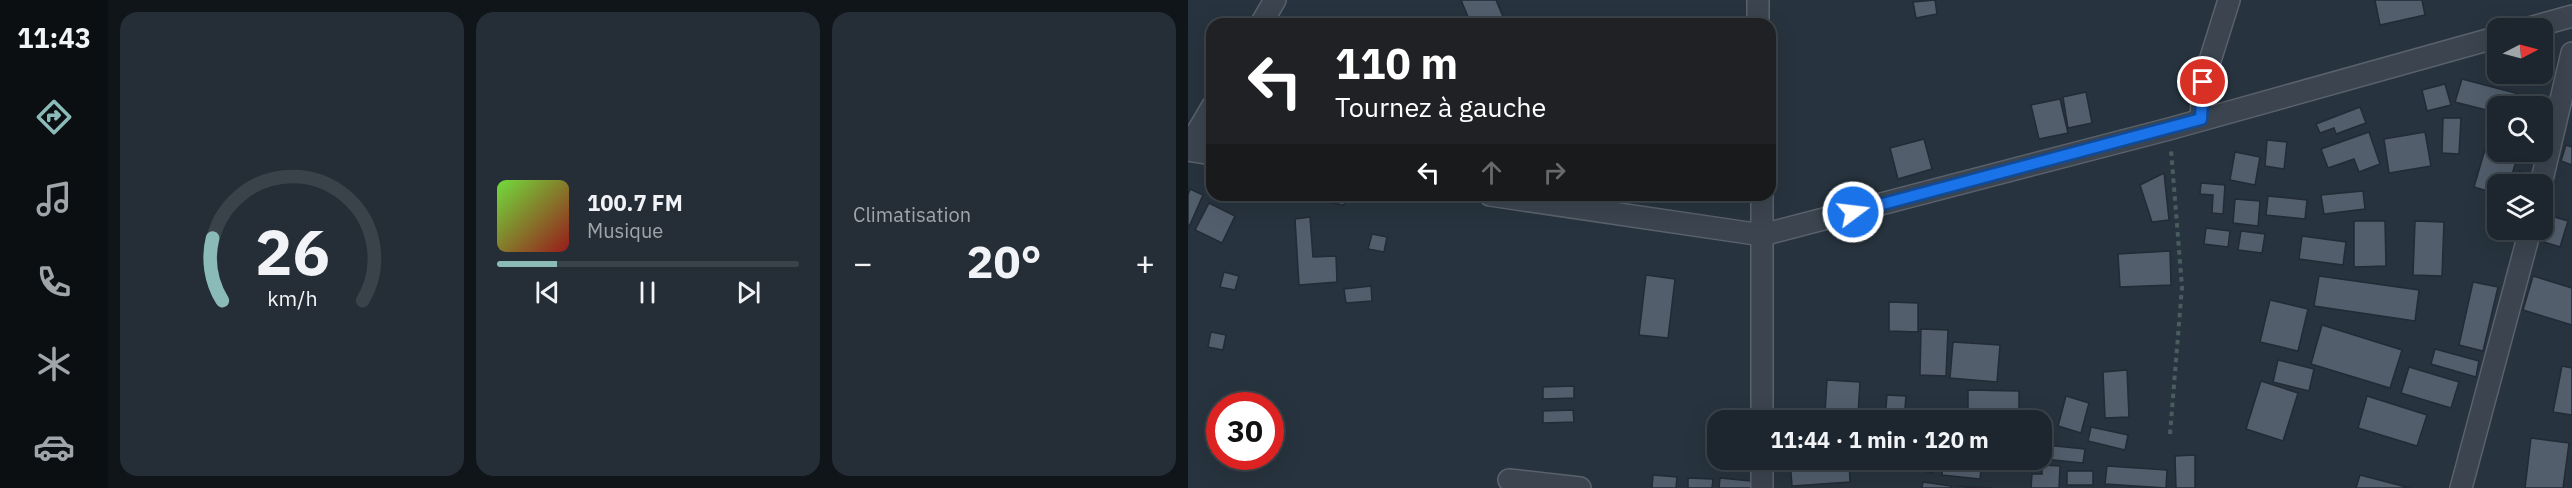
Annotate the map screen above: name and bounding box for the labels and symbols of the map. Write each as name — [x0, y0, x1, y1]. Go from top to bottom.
north arrow — [2487, 18, 2553, 84]
pin — [2177, 56, 2228, 107]
position arrow — [1821, 180, 1885, 244]
speed limit sign: 30 — [1206, 392, 1284, 470]

